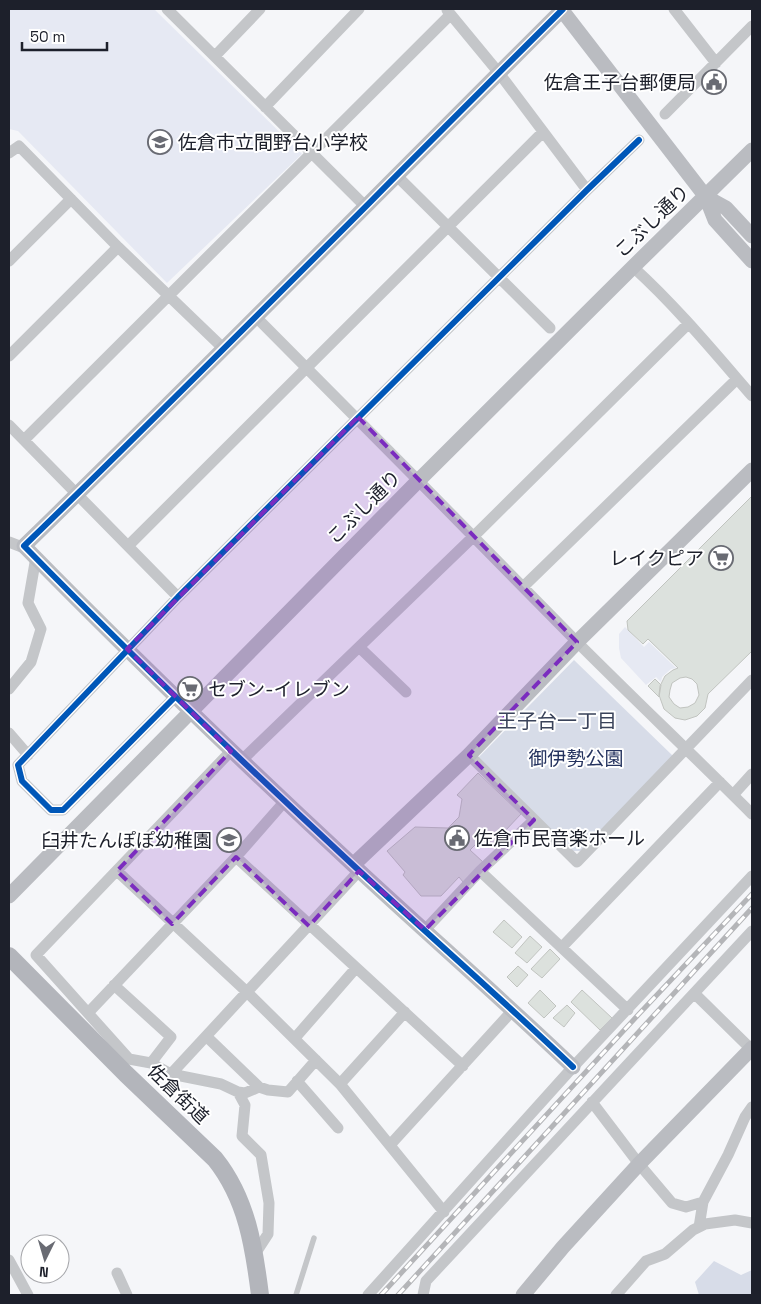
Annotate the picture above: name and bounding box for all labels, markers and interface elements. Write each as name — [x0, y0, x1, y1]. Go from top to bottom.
scale bar — [22, 20, 108, 52]
text: 50 m — [30, 27, 65, 46]
public building icon: 佐倉王子台郵便局 — [701, 69, 727, 95]
place label: 佐倉王子台郵便局 — [544, 70, 696, 95]
school or university icon: 佐倉市立間野台小学校 — [147, 129, 173, 155]
place label: 佐倉市立間野台小学校 — [178, 130, 368, 155]
street label: こぶし通り — [609, 179, 695, 263]
street label: こぶし通り — [322, 465, 406, 549]
supermarket icon: レイクピア — [708, 545, 734, 571]
place label: レイクピア — [609, 546, 704, 571]
supermarket icon: セブン-イレブン — [177, 676, 203, 702]
place label: セブン-イレブン — [208, 677, 350, 702]
district label: 王子台一丁目 — [497, 708, 617, 734]
park label: 御伊勢公園 — [528, 746, 624, 771]
public building icon: 佐倉市民音楽ホール — [444, 825, 470, 851]
place label: 佐倉市民音楽ホール — [474, 826, 645, 851]
school or university icon: 臼井たんぽぽ幼稚園 — [216, 827, 242, 853]
place label: 臼井たんぽぽ幼稚園 — [41, 828, 212, 853]
street label: 佐倉街道 — [142, 1059, 214, 1129]
north arrow — [20, 1234, 70, 1284]
text: N — [38, 1263, 49, 1281]

